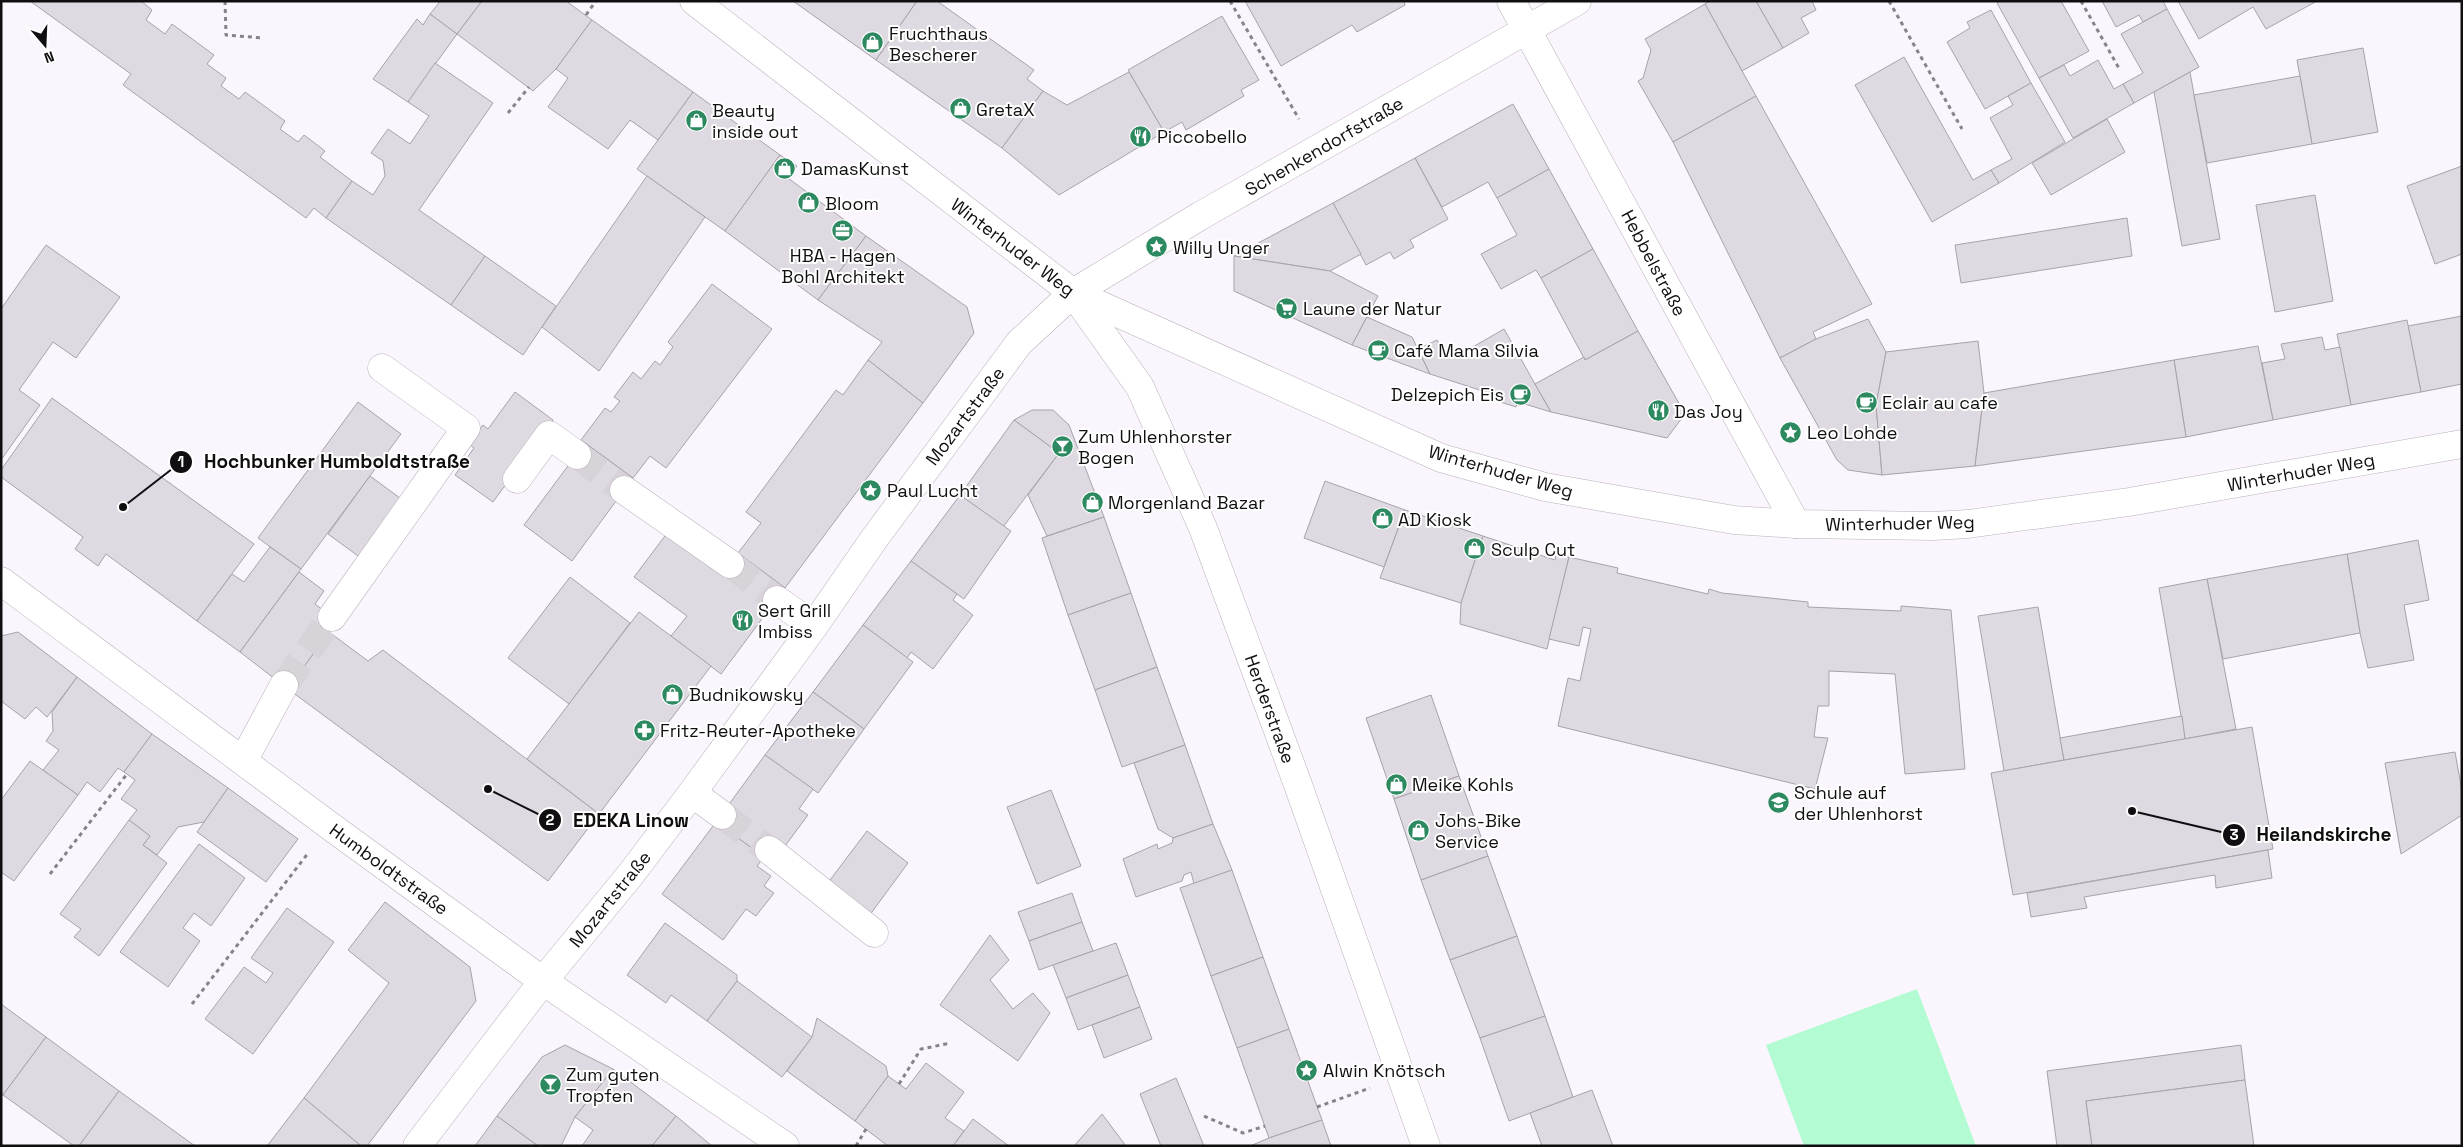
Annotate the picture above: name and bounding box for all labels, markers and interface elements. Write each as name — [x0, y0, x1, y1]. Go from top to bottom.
north arrow — [20, 20, 70, 70]
place label: Fruchthaus Bescherer — [889, 22, 988, 66]
shop icon: Fruchthaus Bescherer — [861, 31, 885, 55]
text: N — [42, 47, 57, 67]
street label: Schenkendorfstraße — [1241, 91, 1407, 201]
shop icon: GretaX — [948, 97, 972, 121]
place label: GretaX — [976, 98, 1035, 121]
place label: Beauty inside out — [712, 99, 799, 143]
shop icon: Beauty inside out — [684, 108, 708, 132]
restaurant icon: Piccobello — [1129, 124, 1153, 148]
place label: Piccobello — [1157, 125, 1247, 148]
shop icon: DamasKunst — [773, 156, 797, 180]
place label: DamasKunst — [801, 157, 909, 180]
shop icon: Bloom — [797, 191, 821, 215]
place label: Bloom — [825, 192, 879, 215]
street label: Winterhuder Weg — [946, 193, 1080, 301]
street label: Hebbelstraße — [1616, 206, 1692, 320]
office icon: HBA - Hagen Bohl Architekt — [831, 218, 855, 242]
place icon: Willy Unger — [1145, 235, 1169, 259]
place label: Willy Unger — [1173, 236, 1270, 259]
place label: HBA - Hagen Bohl Architekt — [781, 244, 905, 288]
supermarket icon: Laune der Natur — [1275, 296, 1299, 320]
place label: Laune der Natur — [1303, 297, 1442, 320]
cafe icon: Café Mama Silvia — [1366, 338, 1390, 362]
place label: Café Mama Silvia — [1394, 339, 1539, 362]
street label: Mozartstraße — [920, 362, 1010, 470]
cafe icon: Delzepich Eis — [1508, 382, 1532, 406]
place label: Delzepich Eis — [1391, 383, 1504, 406]
cafe icon: Eclair au cafe — [1854, 390, 1878, 414]
place label: Eclair au cafe — [1882, 391, 1998, 414]
restaurant icon: Das Joy — [1646, 399, 1670, 423]
place label: Das Joy — [1674, 400, 1743, 423]
place icon: Leo Lohde — [1779, 420, 1803, 444]
place label: Leo Lohde — [1807, 421, 1897, 444]
place label: Zum Uhlenhorster Bogen — [1078, 425, 1232, 469]
bar icon: Zum Uhlenhorster Bogen — [1050, 434, 1074, 458]
street label: Winterhuder Weg — [1426, 439, 1576, 503]
callout: Hochbunker Humboldtstraße — [169, 445, 480, 479]
street label: Winterhuder Weg — [2225, 448, 2377, 496]
text: Hochbunker Humboldtstraße — [204, 449, 470, 474]
text: 1 — [178, 452, 184, 471]
place icon: Paul Lucht — [859, 478, 883, 502]
place label: Paul Lucht — [887, 479, 978, 502]
shop icon: Morgenland Bazar — [1080, 490, 1104, 514]
place label: Morgenland Bazar — [1108, 491, 1265, 514]
shop icon: AD Kiosk — [1370, 507, 1394, 531]
place label: AD Kiosk — [1398, 508, 1472, 531]
street label: Winterhuder Weg — [1825, 510, 1975, 536]
shop icon: Sculp Cut — [1463, 537, 1487, 561]
place label: Sculp Cut — [1491, 538, 1575, 561]
place label: Sert Grill Imbiss — [758, 599, 831, 643]
restaurant icon: Sert Grill Imbiss — [730, 608, 754, 632]
street label: Herderstraße — [1240, 651, 1300, 767]
shop icon: Budnikowsky — [661, 682, 685, 706]
place label: Budnikowsky — [689, 683, 804, 706]
pharmacy icon: Fritz-Reuter-Apotheke — [632, 718, 656, 742]
place label: Fritz-Reuter-Apotheke — [660, 719, 856, 742]
shop icon: Meike Kohls — [1384, 772, 1408, 796]
place label: Meike Kohls — [1412, 773, 1514, 796]
place label: Schule auf der Uhlenhorst — [1794, 781, 1923, 825]
school or university icon: Schule auf der Uhlenhorst — [1766, 790, 1790, 814]
callout: EDEKA Linow — [538, 803, 699, 837]
text: EDEKA Linow — [573, 808, 689, 833]
place label: Johs-Bike Service — [1435, 809, 1521, 853]
text: 2 — [546, 810, 555, 829]
street label: Humboldtstraße — [325, 818, 453, 920]
shop icon: Johs-Bike Service — [1407, 818, 1431, 842]
callout: Heilandskirche — [2221, 818, 2401, 852]
text: Heilandskirche — [2256, 822, 2392, 847]
text: 3 — [2229, 825, 2239, 844]
street label: Mozartstraße — [564, 846, 656, 952]
place icon: Alwin Knötsch — [1295, 1058, 1319, 1082]
place label: Alwin Knötsch — [1323, 1059, 1446, 1082]
place label: Zum guten Tropfen — [566, 1063, 660, 1107]
bar icon: Zum guten Tropfen — [538, 1072, 562, 1096]

